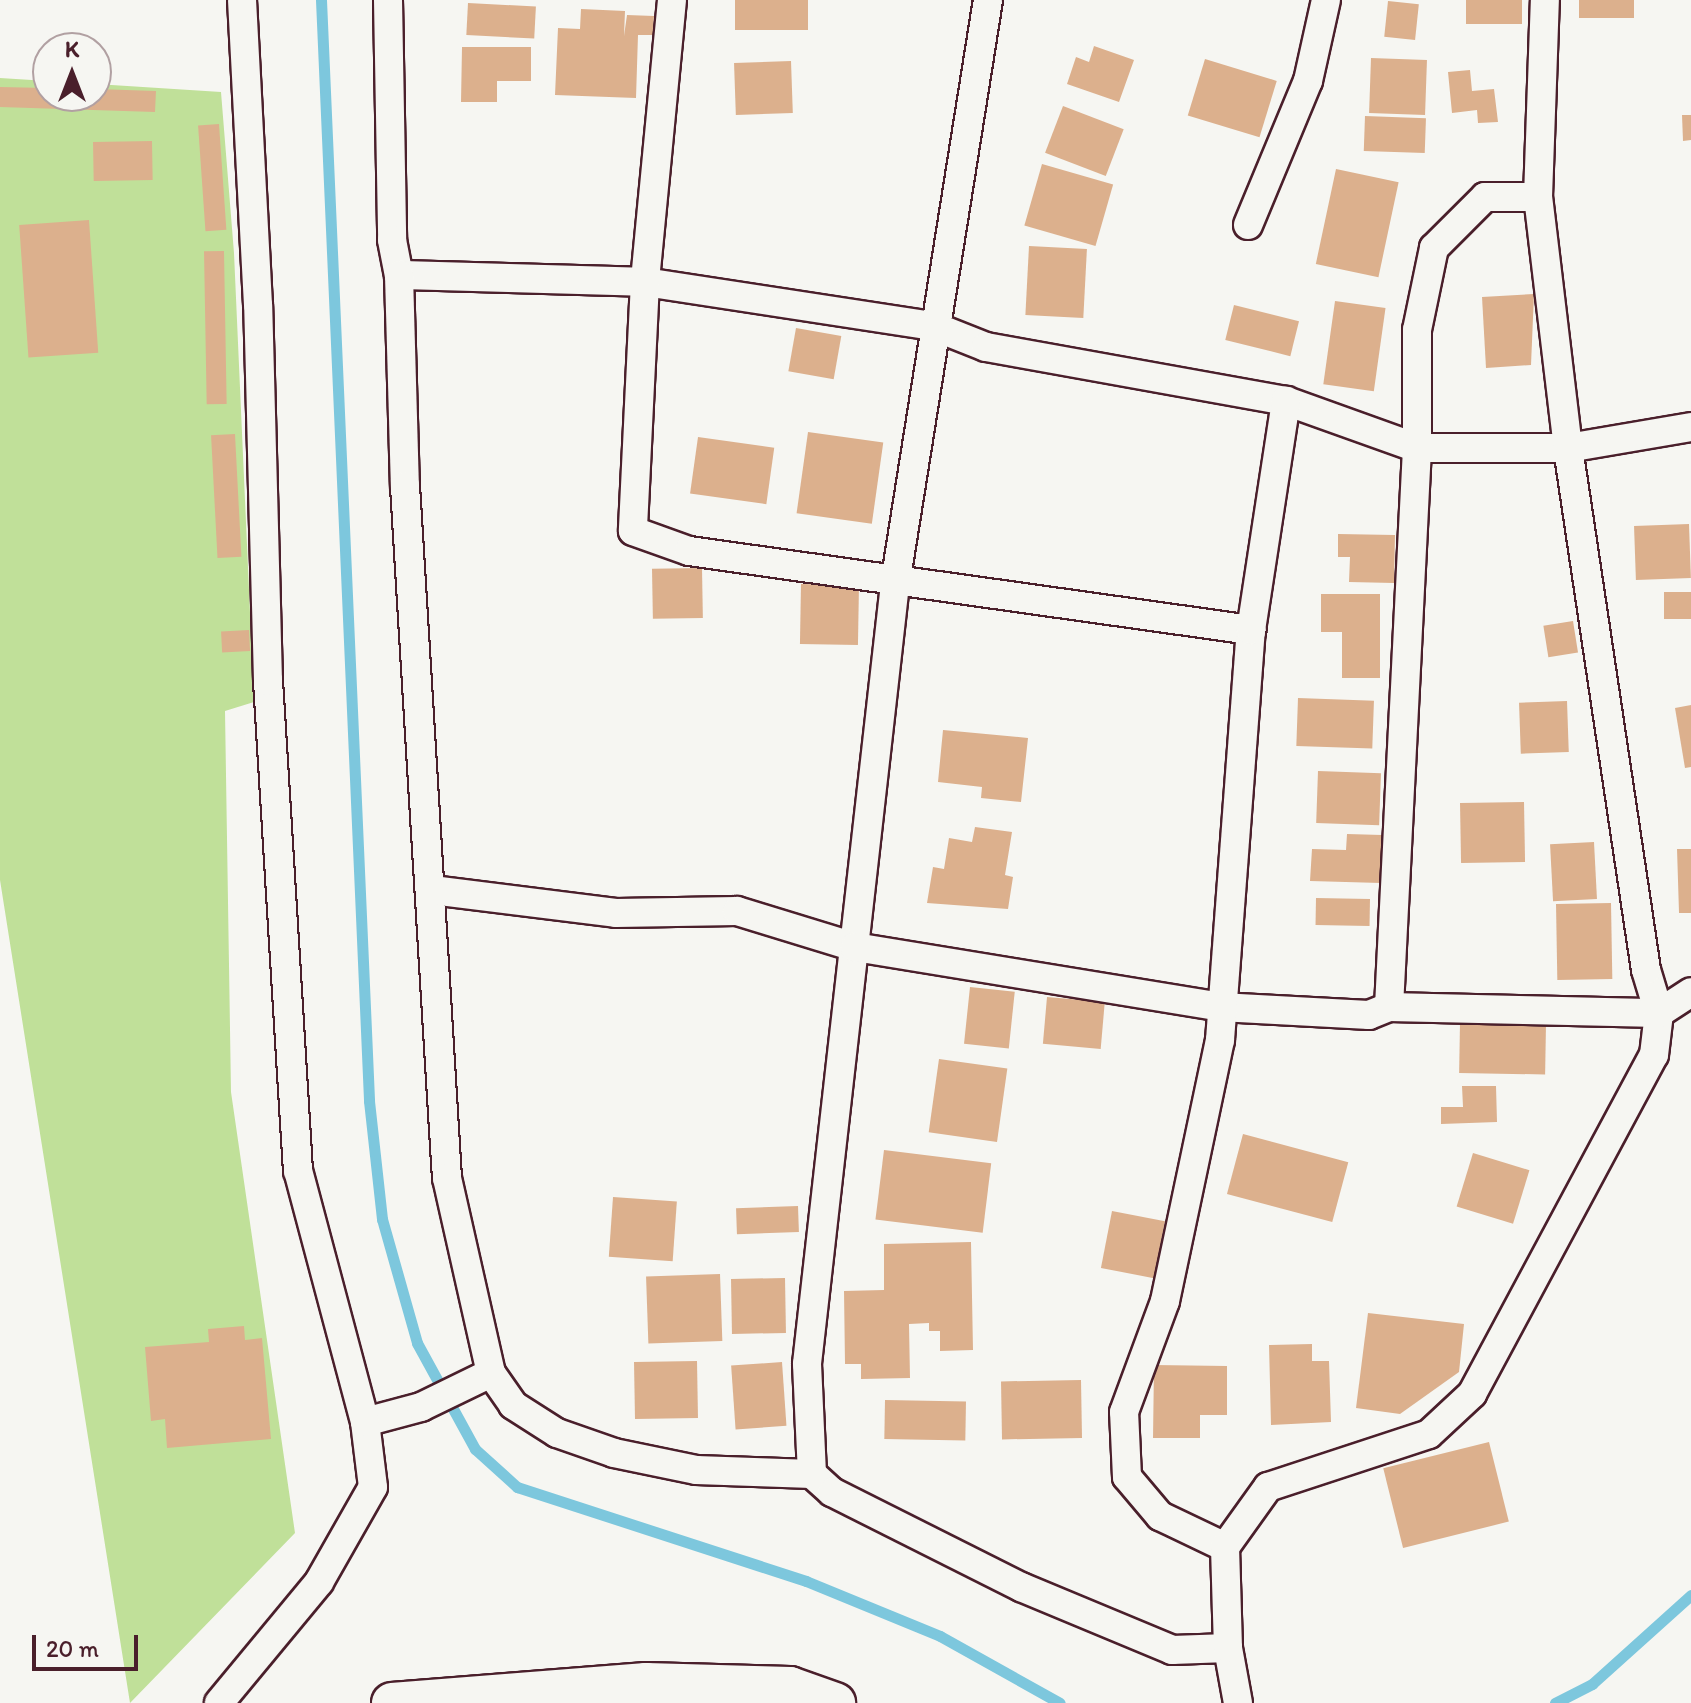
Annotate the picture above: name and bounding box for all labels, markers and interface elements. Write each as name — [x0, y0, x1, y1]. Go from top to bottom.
north arrow — [32, 32, 112, 112]
text: K — [65, 36, 79, 63]
scale bar — [36, 1619, 142, 1669]
text: 20 m — [46, 1634, 99, 1663]

